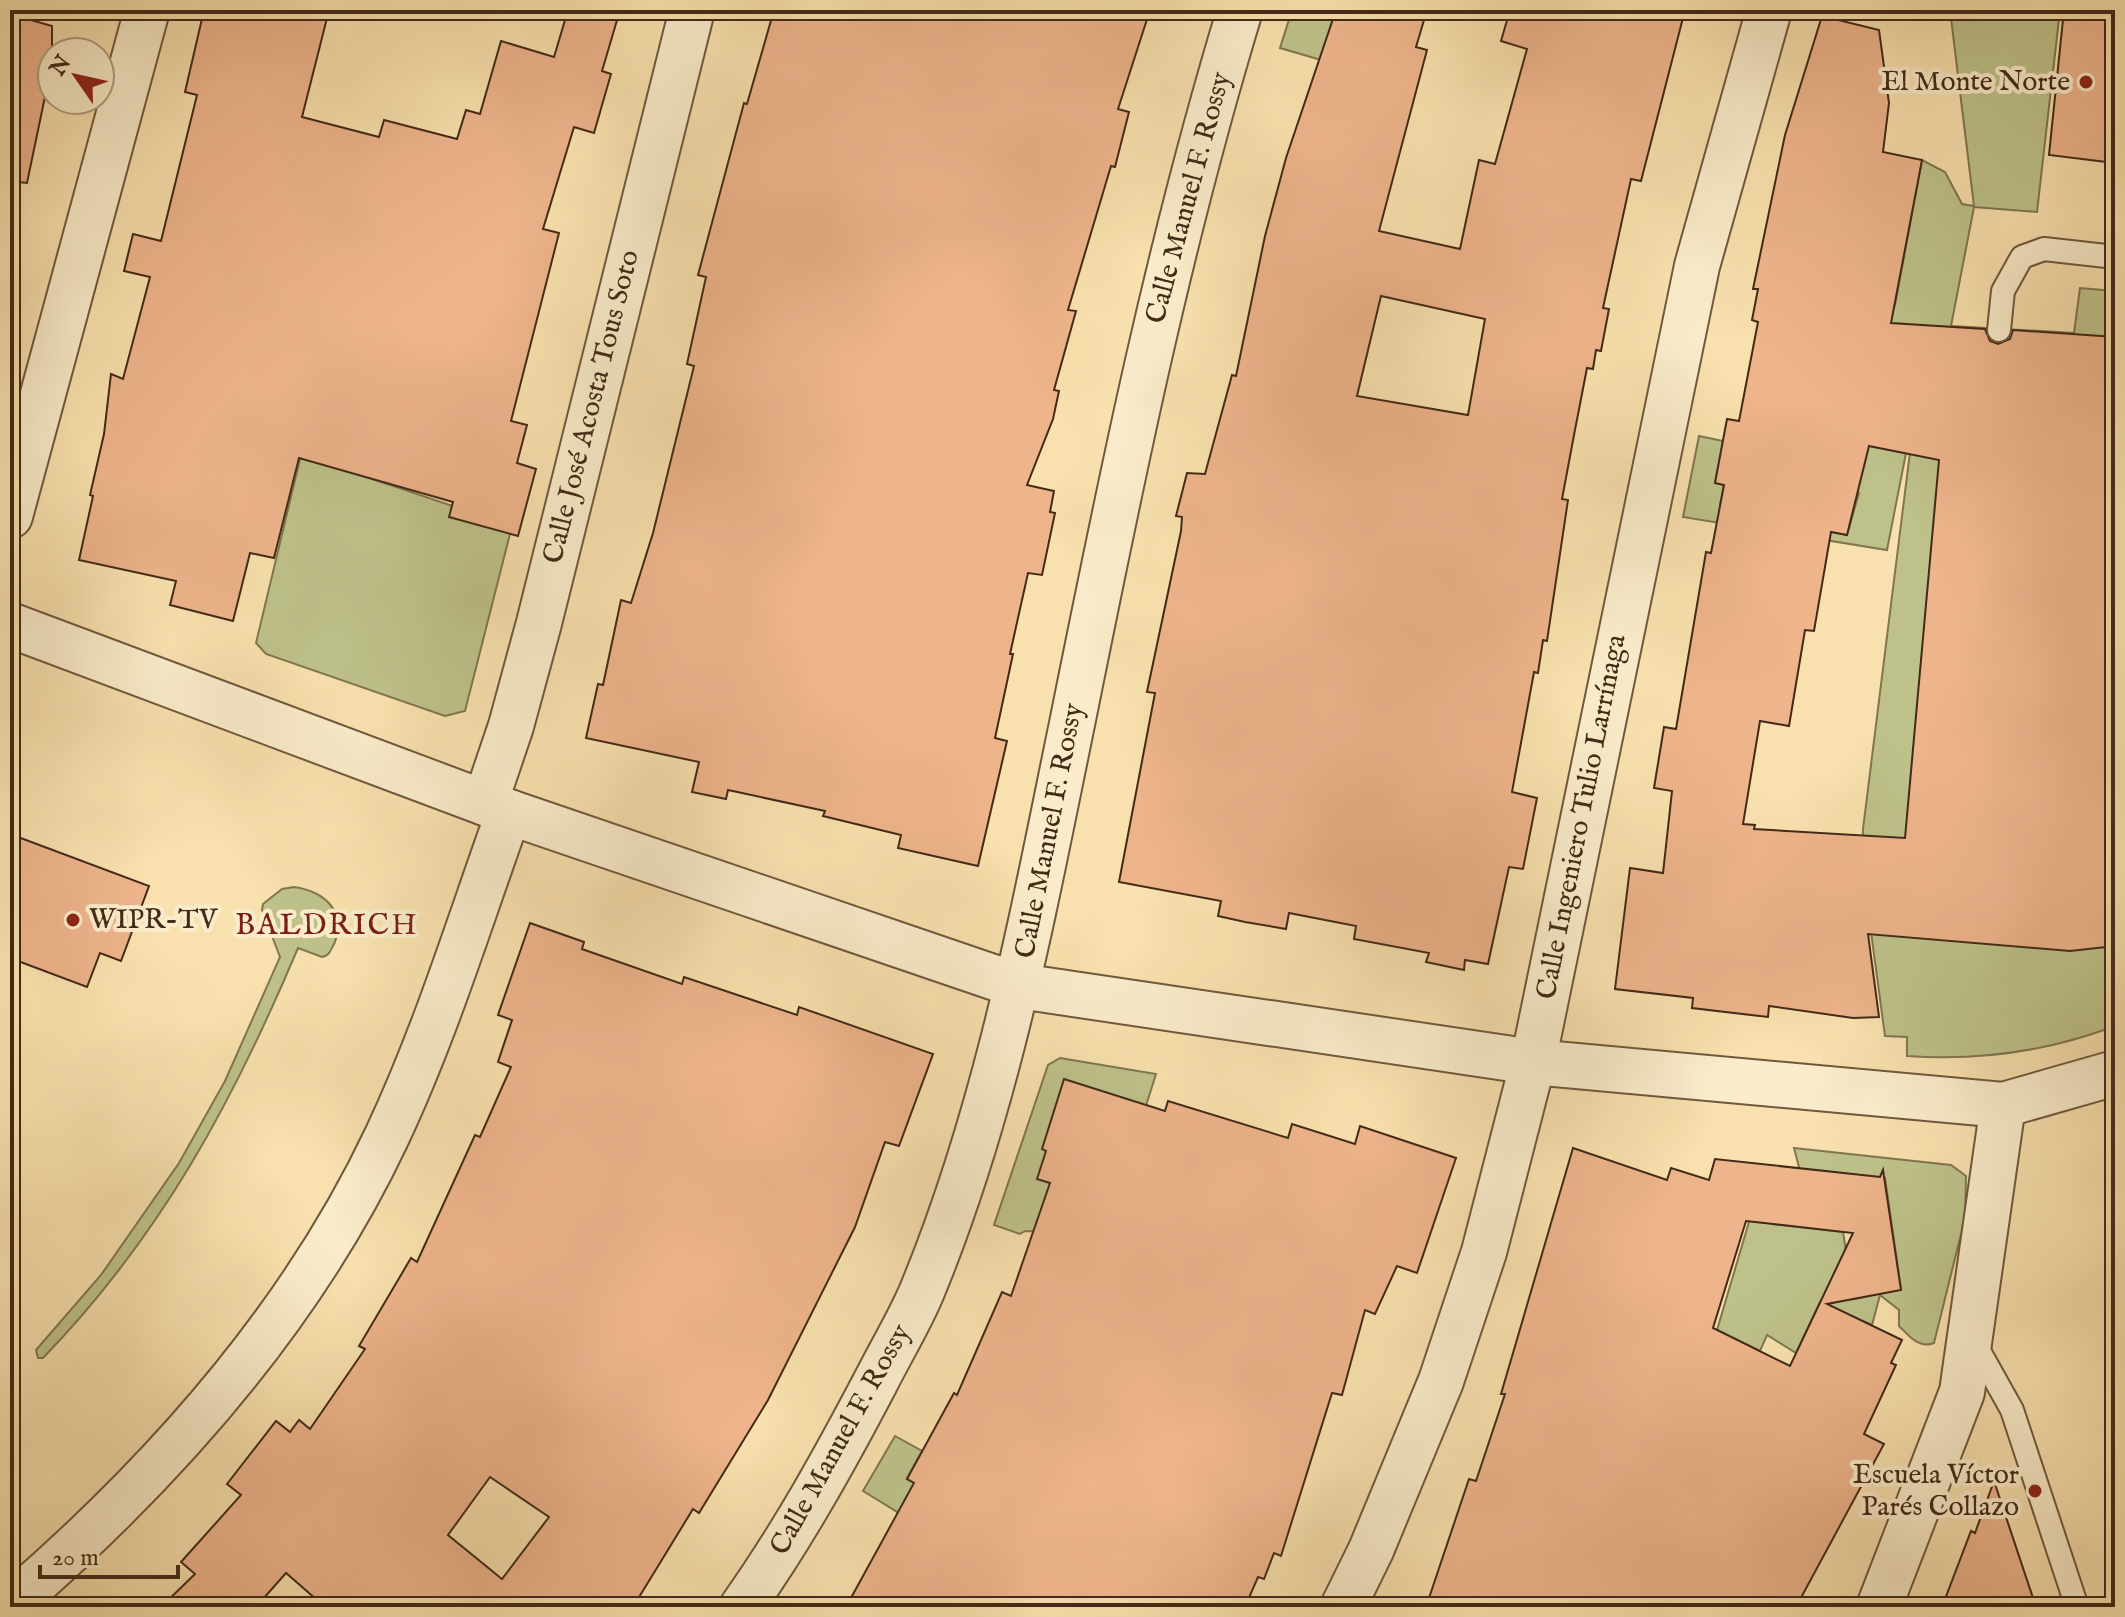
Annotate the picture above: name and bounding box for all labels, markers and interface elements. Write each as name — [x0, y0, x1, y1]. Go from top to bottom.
north arrow — [36, 36, 116, 116]
text: N — [44, 50, 78, 82]
place label: El Monte Norte — [1881, 65, 2070, 100]
street label: Calle Manuel F. Rossy — [1139, 68, 1239, 328]
marker: El Monte Norte — [2077, 73, 2095, 91]
street label: Calle José Acosta Tous Soto — [536, 247, 648, 567]
street label: Calle Ingeniero Tulio Larrínaga — [1529, 631, 1635, 1002]
street label: Calle Manuel F. Rossy — [1008, 700, 1092, 961]
place label: WIPR-TV — [89, 903, 219, 938]
district label: BALDRICH — [235, 907, 419, 945]
marker: WIPR-TV — [64, 911, 82, 929]
street label: Calle Manuel F. Rossy — [763, 1318, 919, 1562]
place label: Escuela Víctor Parés Collazo — [1853, 1458, 2019, 1525]
marker: Escuela Víctor Parés Collazo — [2026, 1482, 2044, 1500]
scale bar — [40, 1529, 178, 1579]
text: 20 m — [52, 1543, 99, 1574]

